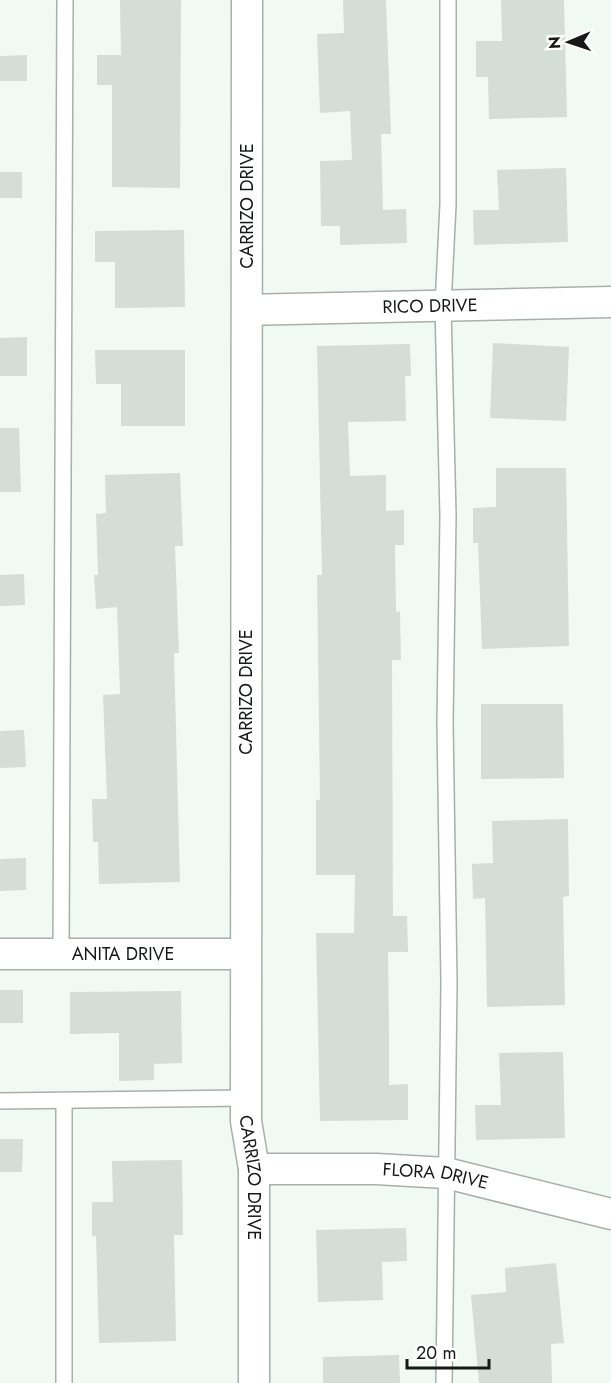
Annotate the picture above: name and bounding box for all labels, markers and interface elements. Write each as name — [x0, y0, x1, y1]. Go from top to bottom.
north arrow — [539, 12, 599, 72]
text: N — [543, 36, 566, 49]
street label: CARRIZO DRIVE — [234, 143, 260, 269]
street label: RICO DRIVE — [382, 292, 478, 320]
street label: CARRIZO DRIVE — [233, 629, 259, 755]
street label: ANITA DRIVE — [72, 941, 174, 967]
street label: CARRIZO DRIVE — [232, 1113, 267, 1240]
street label: FLORA DRIVE — [382, 1156, 491, 1196]
scale bar — [407, 1332, 490, 1370]
text: 20 m — [416, 1340, 456, 1366]

